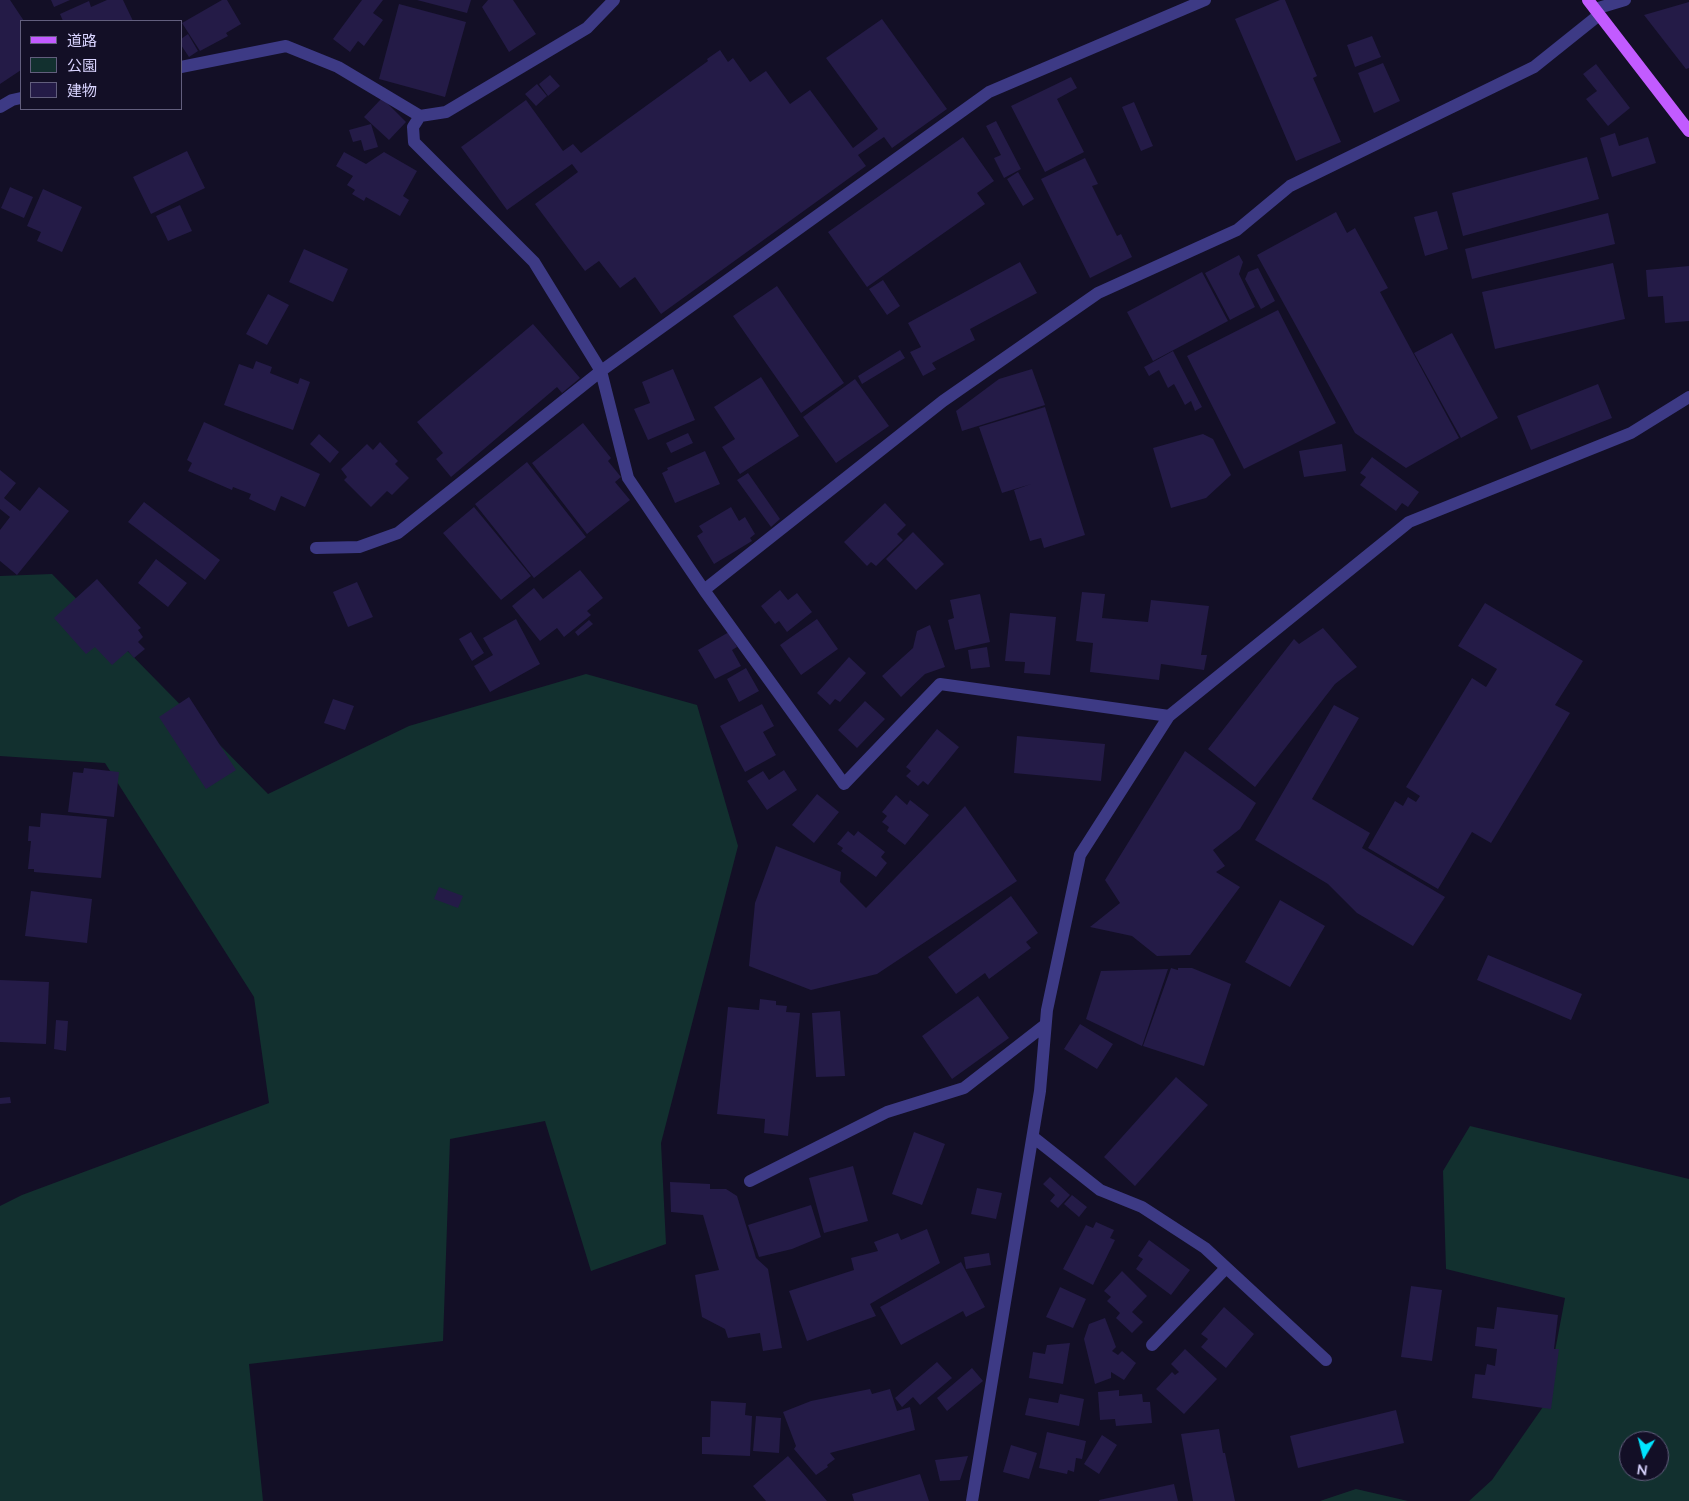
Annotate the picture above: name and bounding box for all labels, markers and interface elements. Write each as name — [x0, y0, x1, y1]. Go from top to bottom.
legend — [20, 20, 182, 110]
text: 道路 — [67, 31, 97, 49]
text: 公園 — [67, 56, 97, 74]
text: 建物 — [67, 81, 97, 99]
north arrow — [1619, 1431, 1669, 1481]
text: N — [1635, 1461, 1649, 1480]

